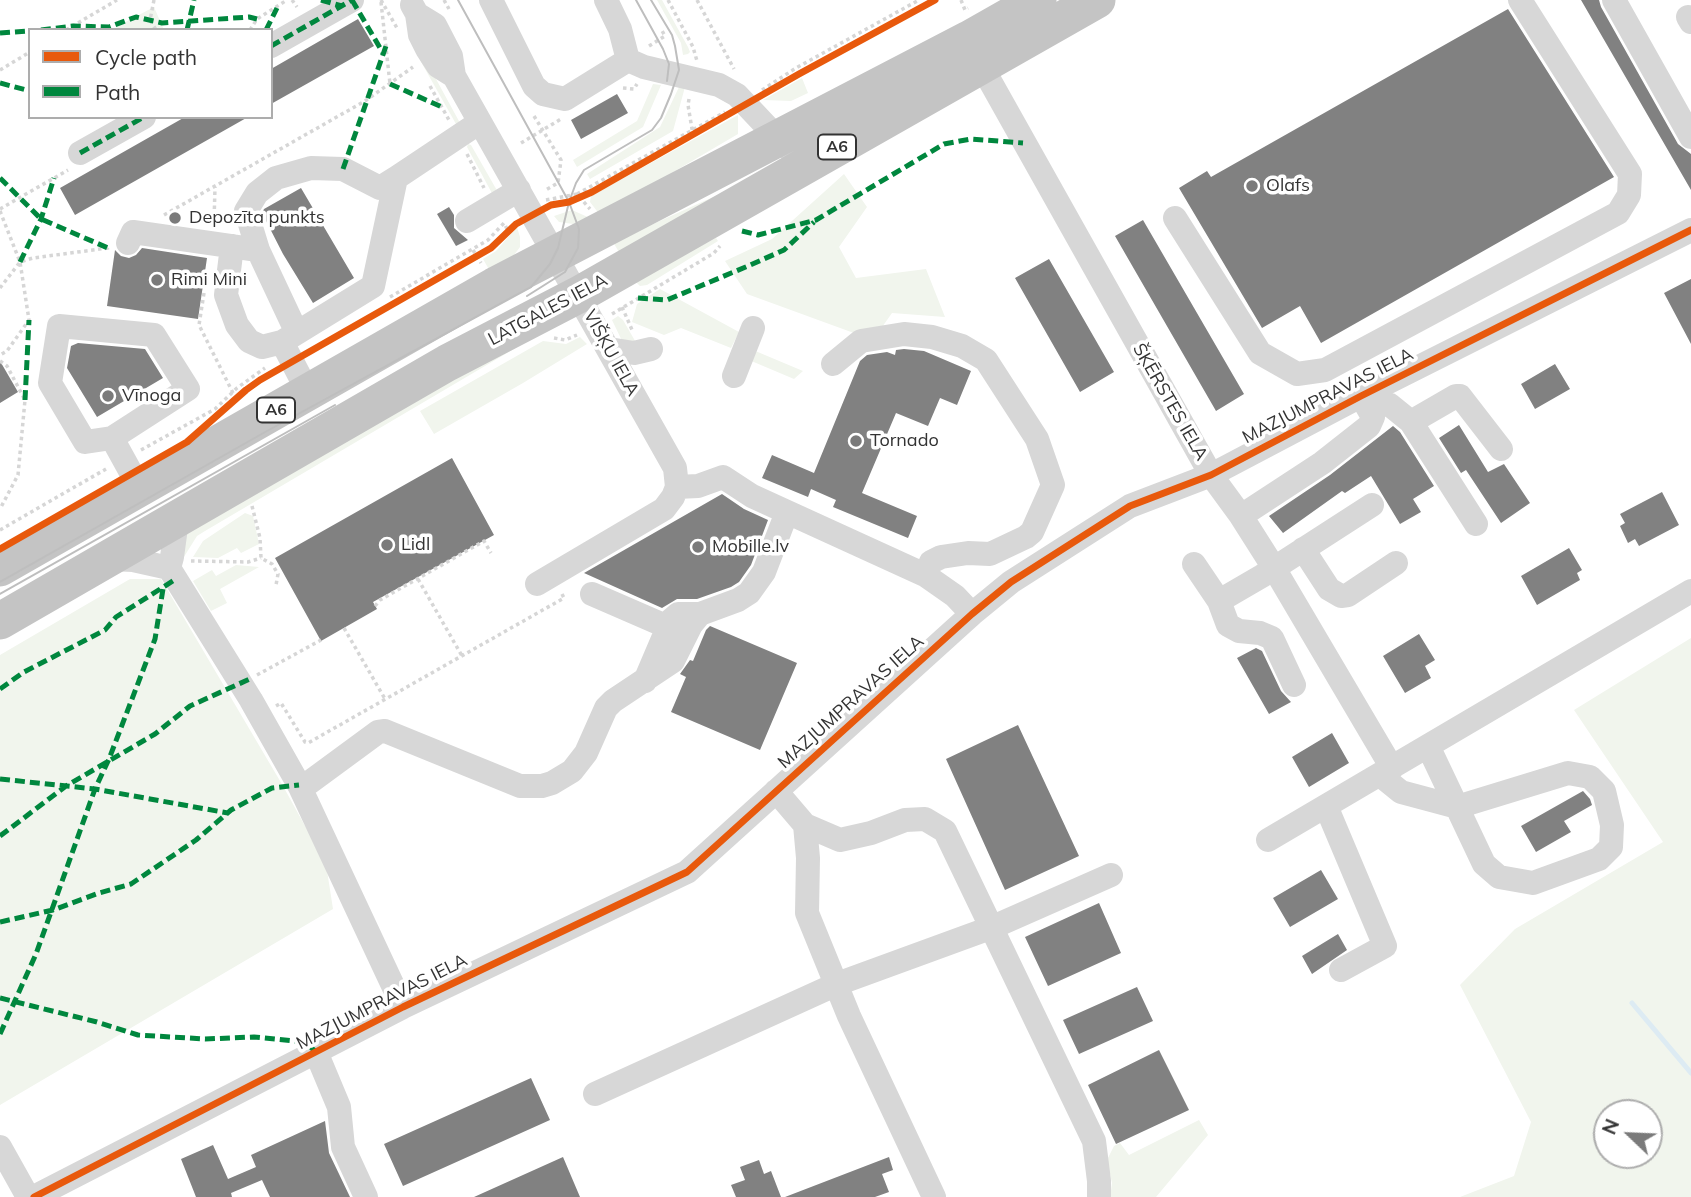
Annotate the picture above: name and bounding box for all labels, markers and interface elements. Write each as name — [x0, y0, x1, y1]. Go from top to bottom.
legend — [28, 28, 273, 119]
text: Cycle path — [95, 44, 197, 70]
text: Path — [95, 79, 140, 105]
road number: A6 — [818, 134, 856, 160]
place label: Olafs — [1266, 175, 1310, 197]
marker: Olafs — [1244, 178, 1260, 194]
place label: Depozīta punkts — [189, 207, 325, 229]
marker: Depozīta punkts — [167, 210, 183, 226]
place label: Rimi Mini — [171, 269, 247, 291]
street label: LATGALES IELA — [485, 270, 611, 350]
marker: Rimi Mini — [149, 272, 165, 288]
street label: VIŠĶU IELA — [578, 306, 644, 400]
street label: ŠĶĒRSTES IELA — [1128, 340, 1212, 464]
street label: MAZJUMPRAVAS IELA — [1239, 344, 1417, 448]
place label: Vīnoga — [122, 385, 181, 407]
marker: Vīnoga — [100, 388, 116, 404]
road number: A6 — [257, 398, 295, 422]
place label: Tornado — [870, 430, 939, 452]
marker: Tornado — [848, 433, 864, 449]
place label: Lidl — [401, 534, 430, 556]
place label: Mobille.lv — [712, 536, 789, 558]
marker: Lidl — [379, 537, 395, 553]
marker: Mobille.lv — [690, 539, 706, 555]
street label: MAZJUMPRAVAS IELA — [774, 631, 928, 773]
street label: MAZJUMPRAVAS IELA — [293, 950, 471, 1054]
north arrow — [1593, 1099, 1663, 1169]
text: N — [1597, 1115, 1624, 1138]

